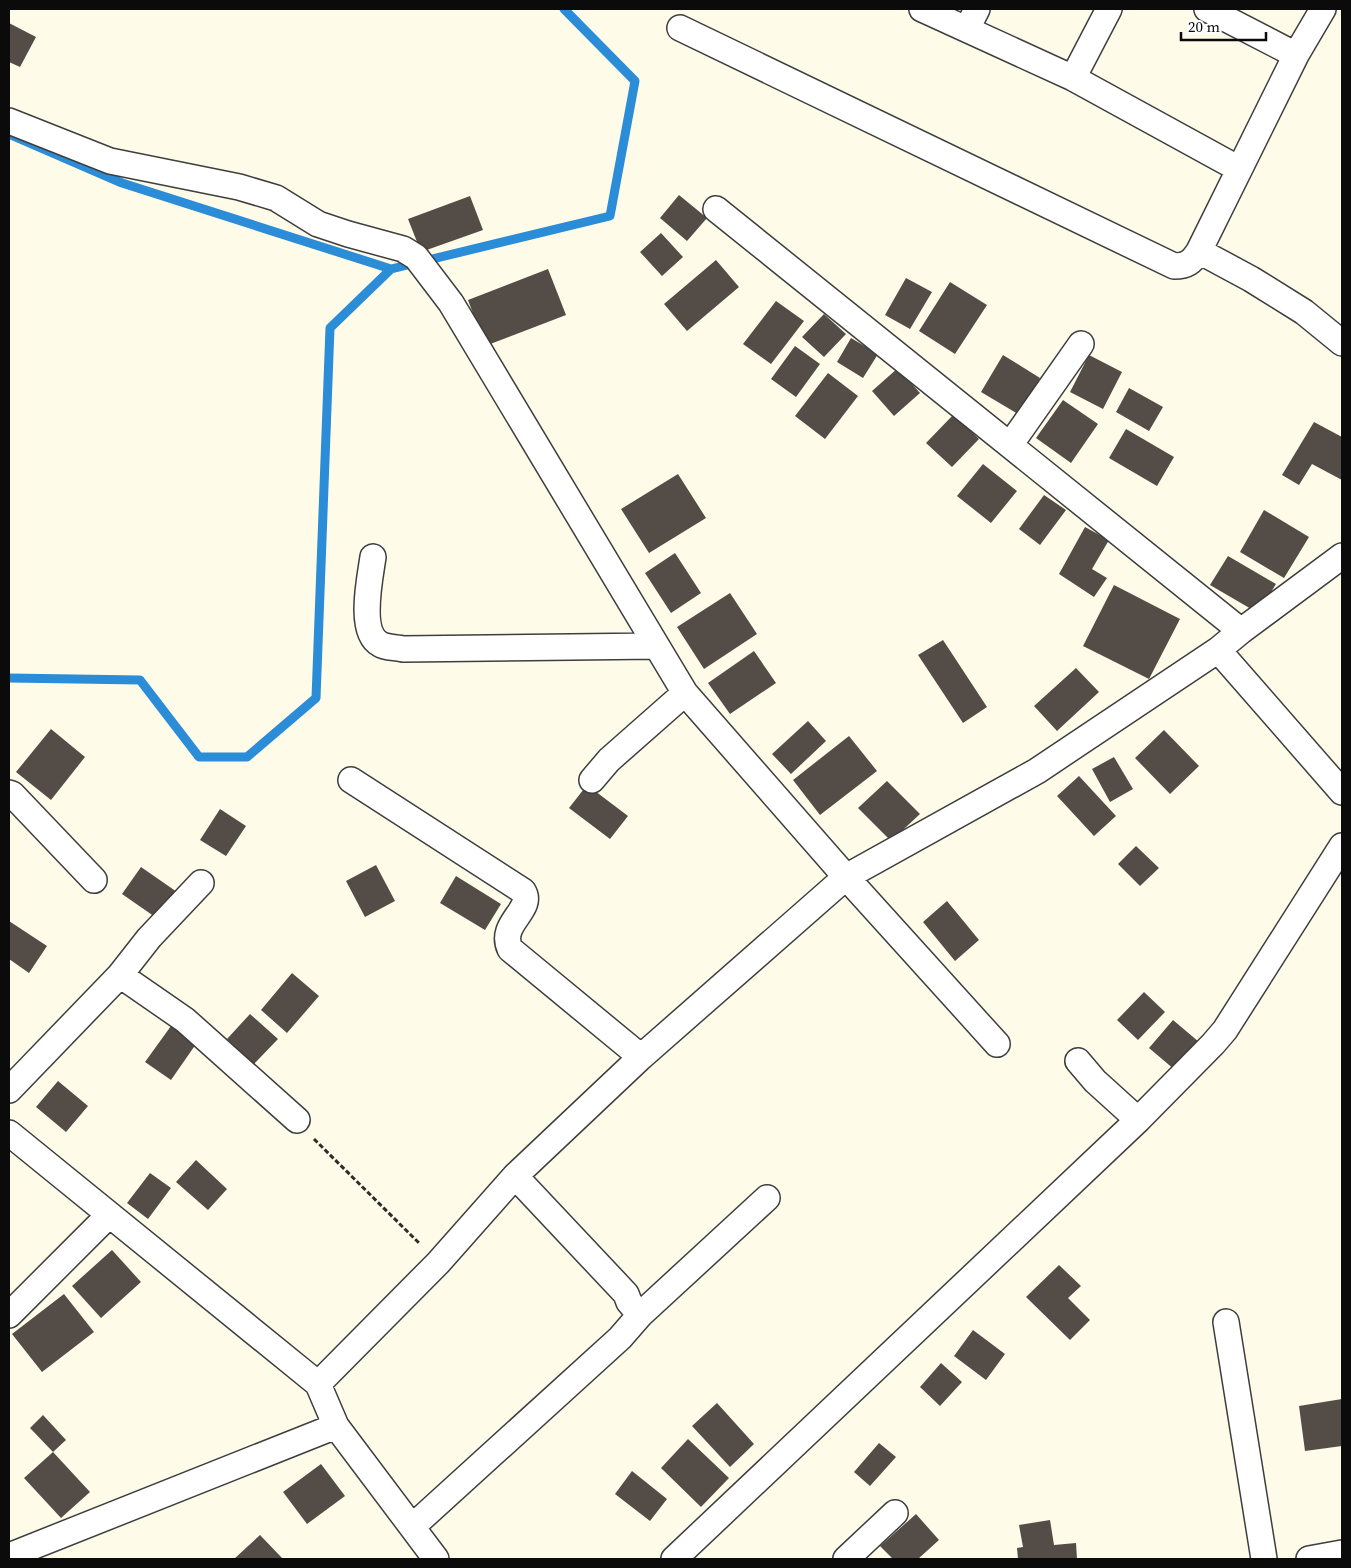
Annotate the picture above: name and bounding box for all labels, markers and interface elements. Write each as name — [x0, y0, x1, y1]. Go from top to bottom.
scale bar — [1181, 10, 1266, 42]
text: 20 m — [1188, 16, 1220, 37]

